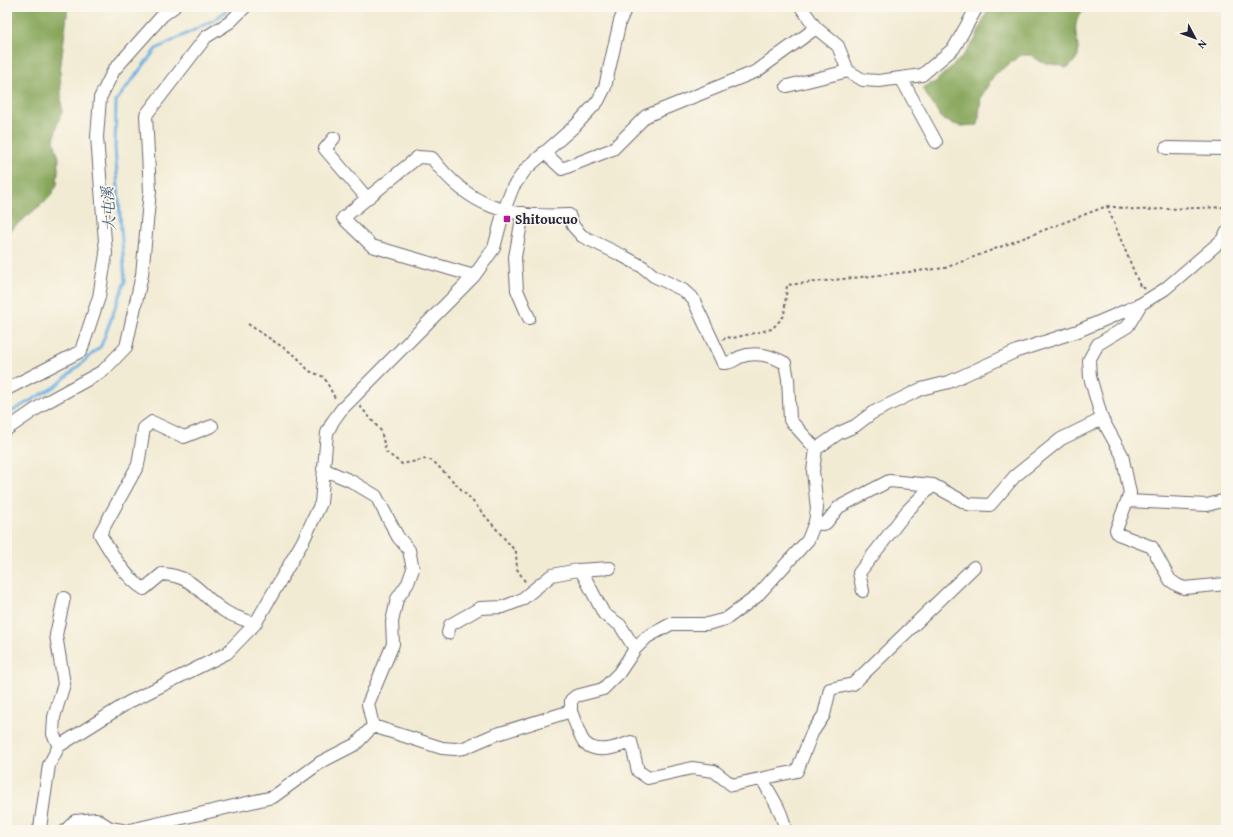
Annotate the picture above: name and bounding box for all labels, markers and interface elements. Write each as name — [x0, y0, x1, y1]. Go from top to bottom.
north arrow — [1175, 18, 1215, 58]
text: N — [1194, 37, 1211, 53]
water label: 大屯溪 — [96, 184, 121, 232]
place label: Shitoucuo — [515, 209, 578, 229]
marker: Shitoucuo — [502, 214, 512, 224]

